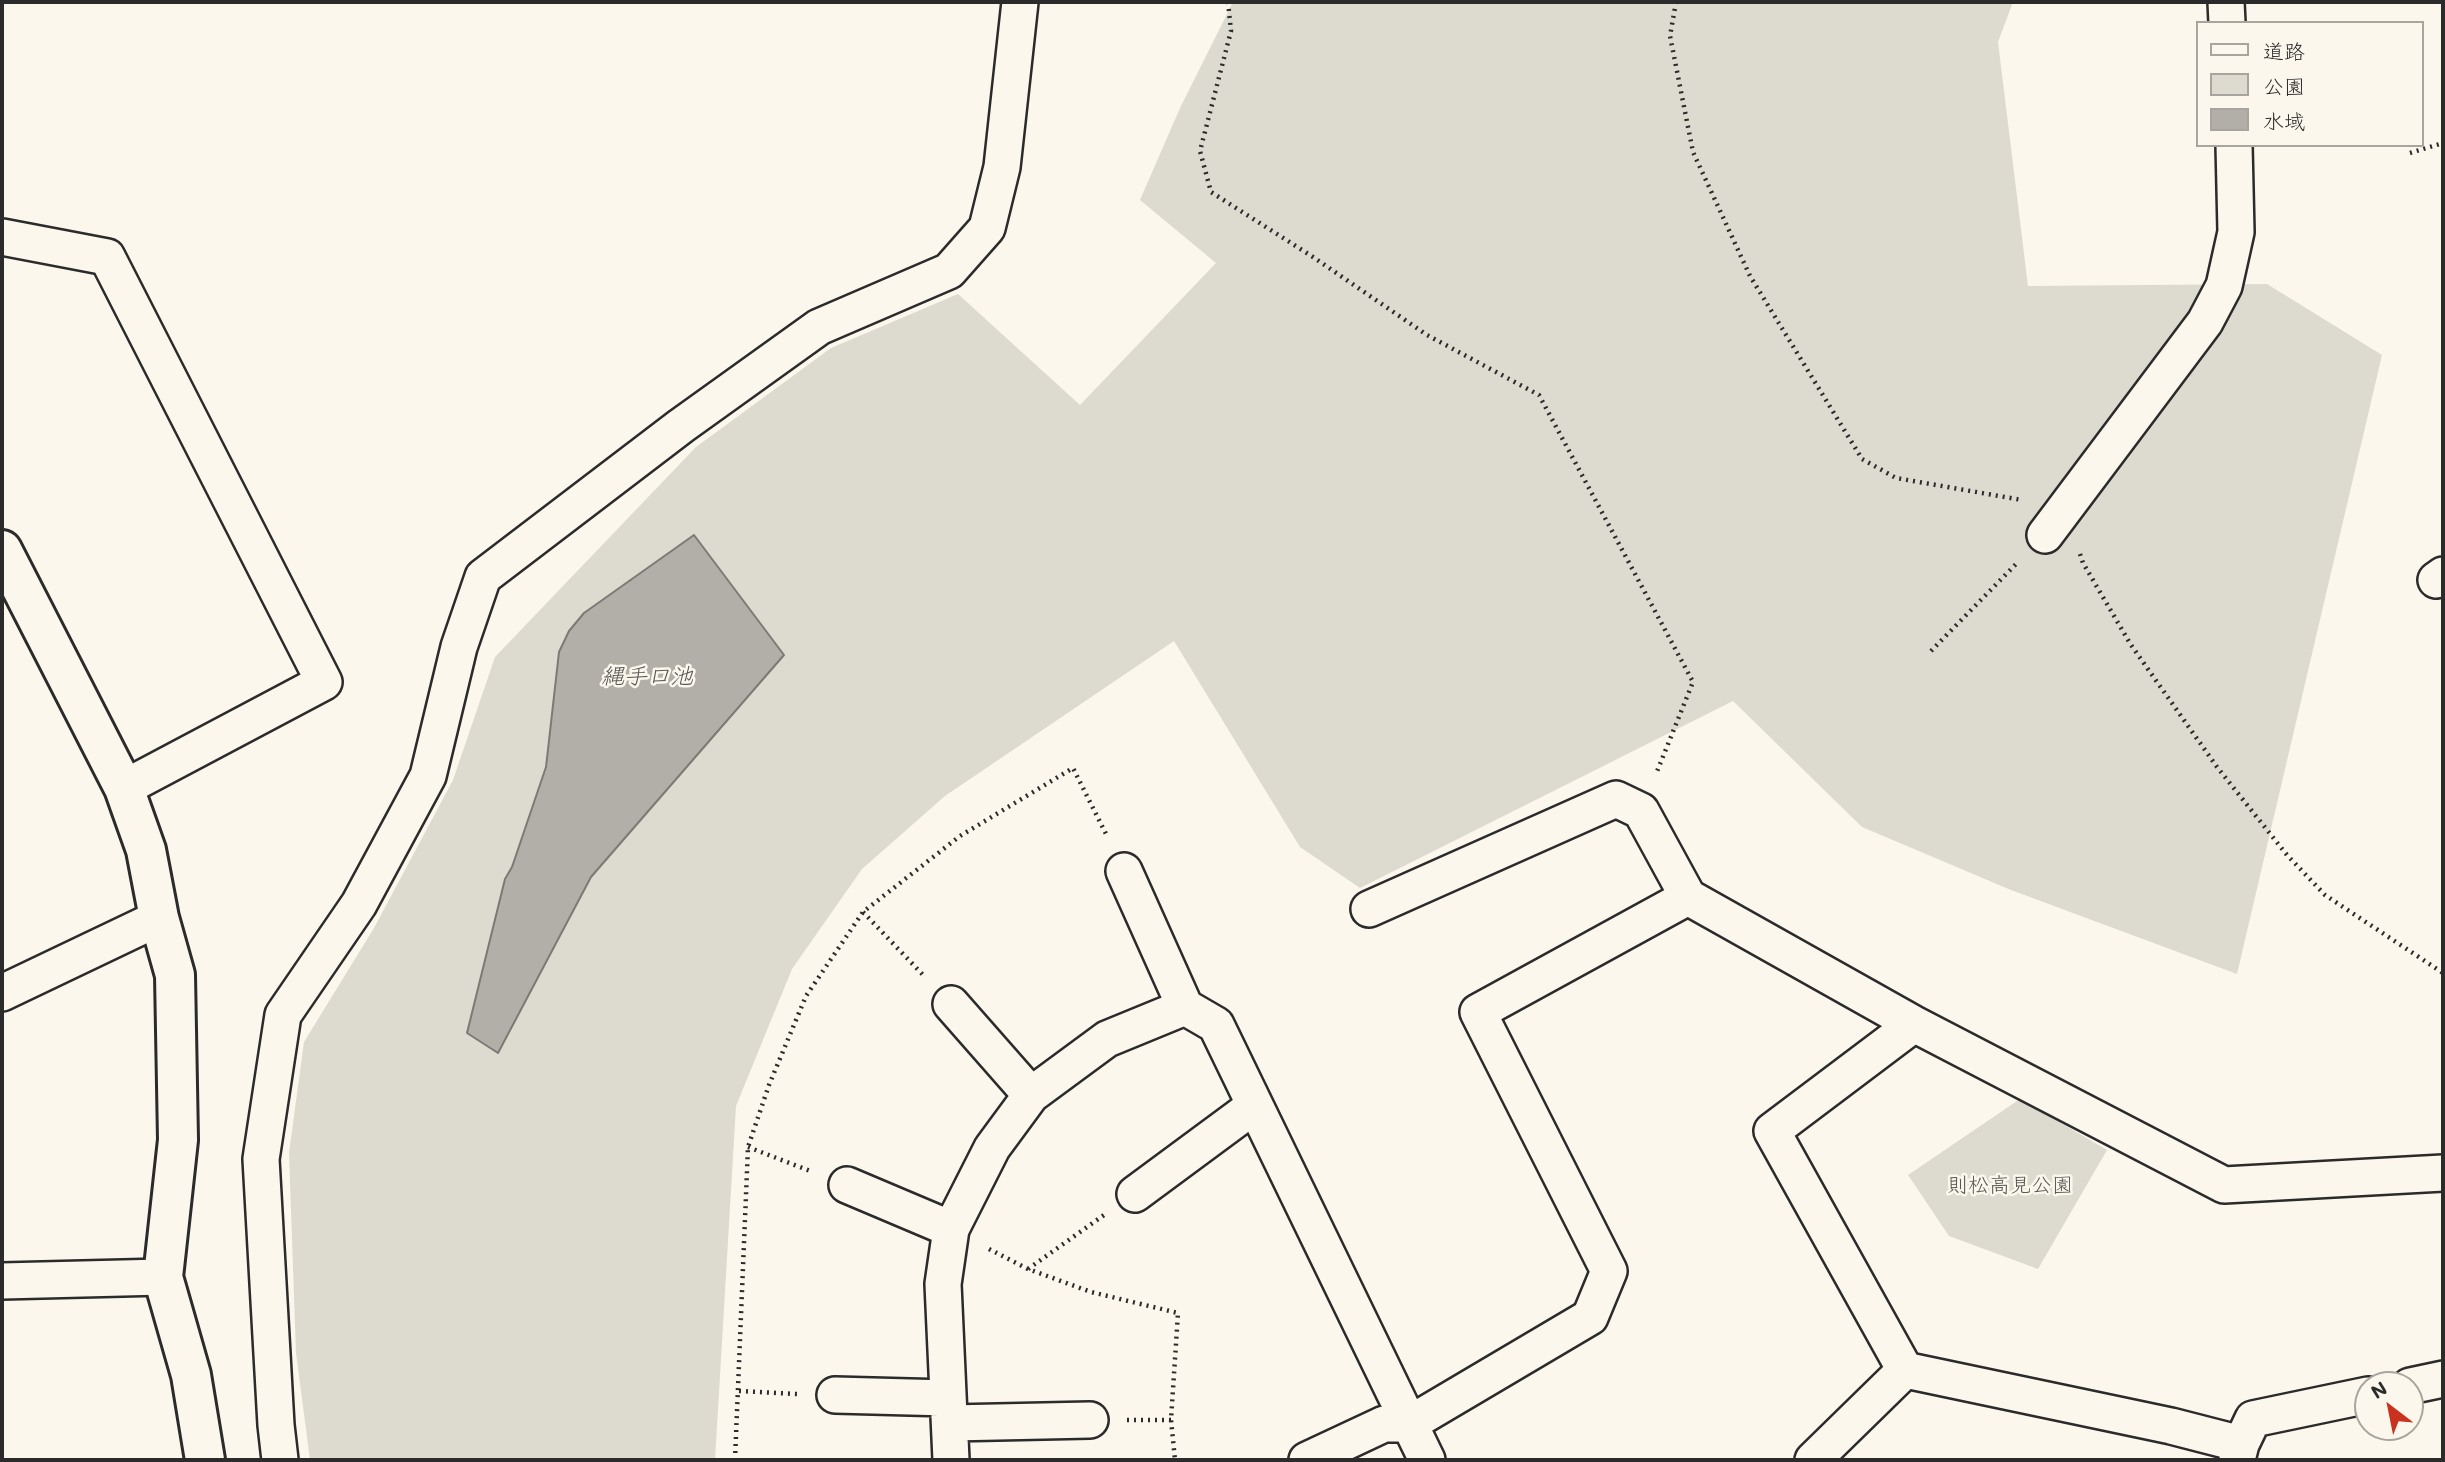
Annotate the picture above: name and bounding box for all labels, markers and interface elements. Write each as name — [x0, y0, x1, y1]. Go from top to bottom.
legend — [2196, 21, 2424, 147]
text: 道路 — [2263, 37, 2305, 64]
text: 公園 — [2263, 72, 2305, 99]
text: 水域 — [2263, 107, 2305, 134]
water label: 縄手口池 — [601, 663, 693, 691]
park label: 則松高見公園 — [1947, 1173, 2073, 1199]
north arrow — [2354, 1371, 2424, 1441]
text: N — [2366, 1375, 2391, 1404]

